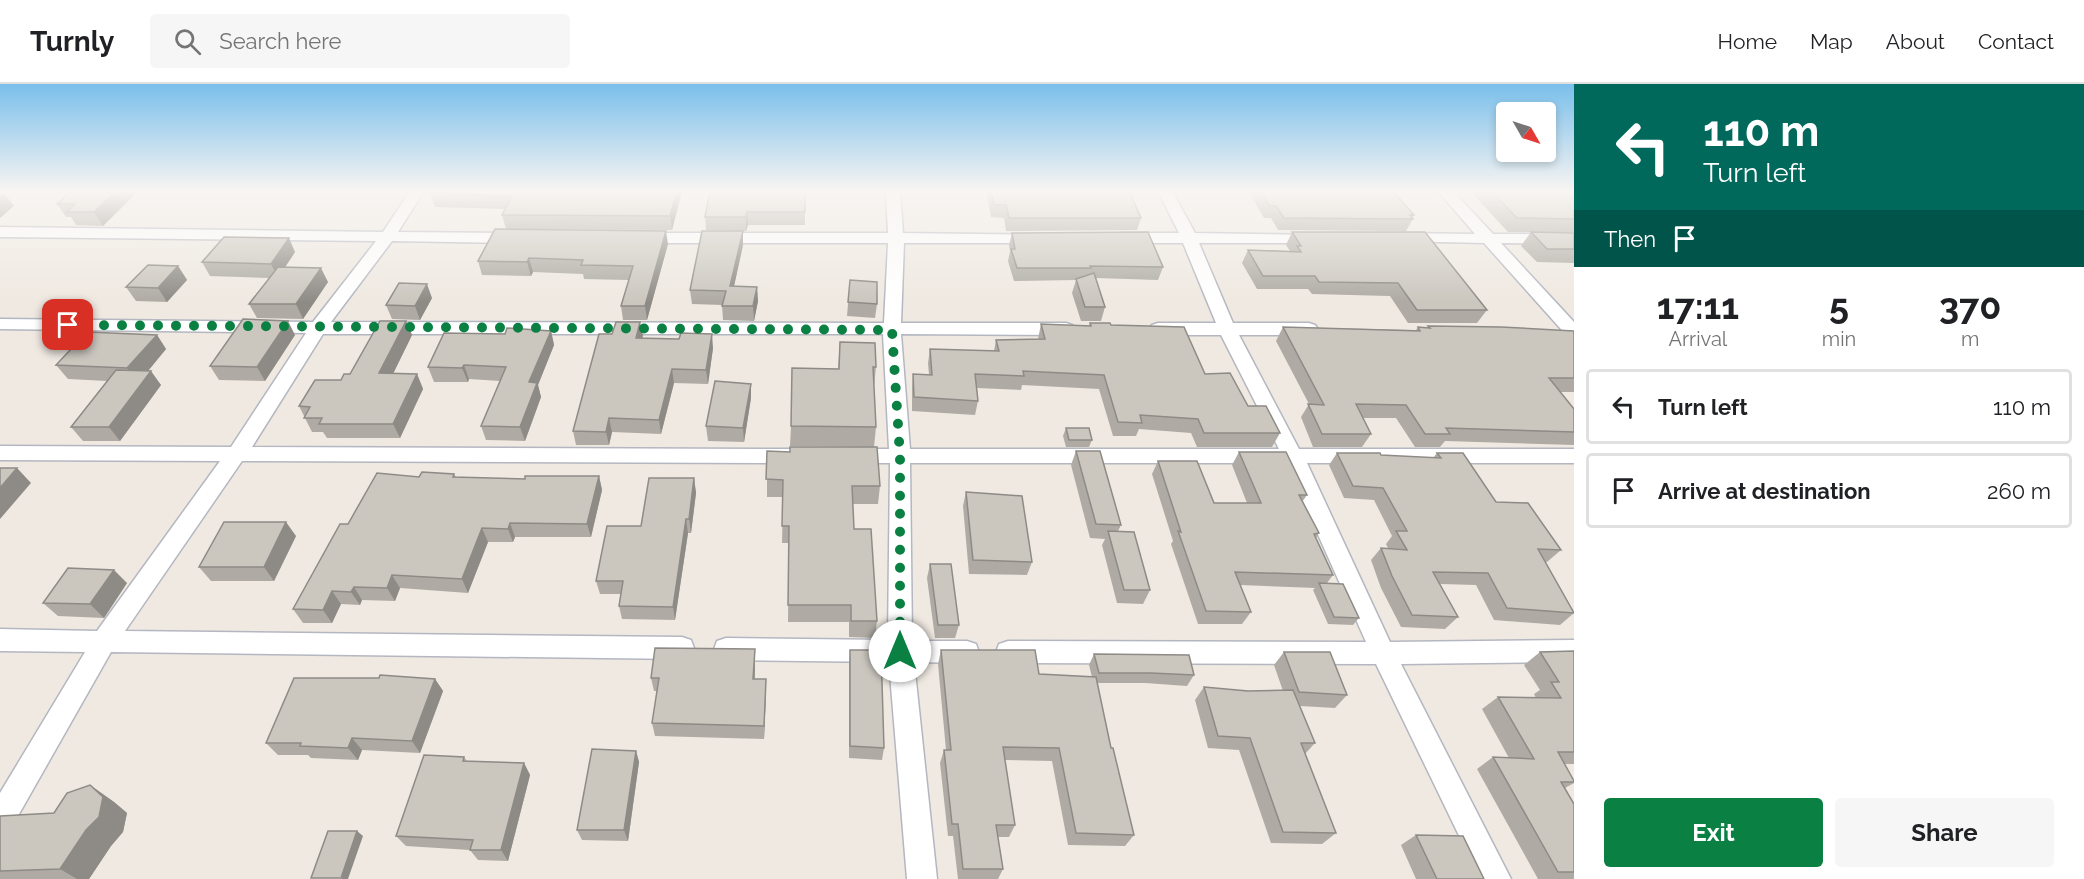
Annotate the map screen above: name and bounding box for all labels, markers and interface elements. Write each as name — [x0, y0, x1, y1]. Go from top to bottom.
search box — [150, 14, 570, 68]
text: Turnly — [30, 25, 114, 58]
icon: search — [171, 25, 204, 58]
text: Search here — [219, 28, 341, 54]
text: Home — [1718, 29, 1777, 54]
text: Map — [1810, 29, 1853, 54]
text: About — [1886, 29, 1945, 54]
text: Contact — [1978, 29, 2054, 54]
north arrow — [1496, 102, 1556, 162]
map controls — [1496, 102, 1556, 162]
text: 110 m — [1703, 107, 1819, 156]
icon: left — [1604, 108, 1682, 186]
text: Turn left — [1703, 157, 1806, 188]
icon: arrive — [1668, 222, 1701, 255]
text: Then — [1604, 226, 1656, 252]
text: 17:11 — [1657, 285, 1739, 327]
text: 5 — [1829, 285, 1849, 327]
text: 370 — [1939, 285, 2001, 327]
pin — [42, 299, 93, 350]
icon: arrive — [51, 308, 84, 341]
text: Arrival — [1669, 327, 1727, 351]
text: min — [1822, 327, 1856, 351]
text: m — [1961, 327, 1979, 351]
icon: left — [1607, 390, 1640, 423]
text: Turn left — [1658, 394, 1748, 420]
text: 110 m — [1993, 394, 2051, 420]
icon: arrive — [1607, 474, 1640, 507]
text: Arrive at destination — [1658, 478, 1871, 504]
text: 260 m — [1987, 478, 2051, 504]
position arrow — [868, 619, 932, 683]
button: Exit — [1604, 798, 1823, 867]
button: Share — [1835, 798, 2054, 867]

